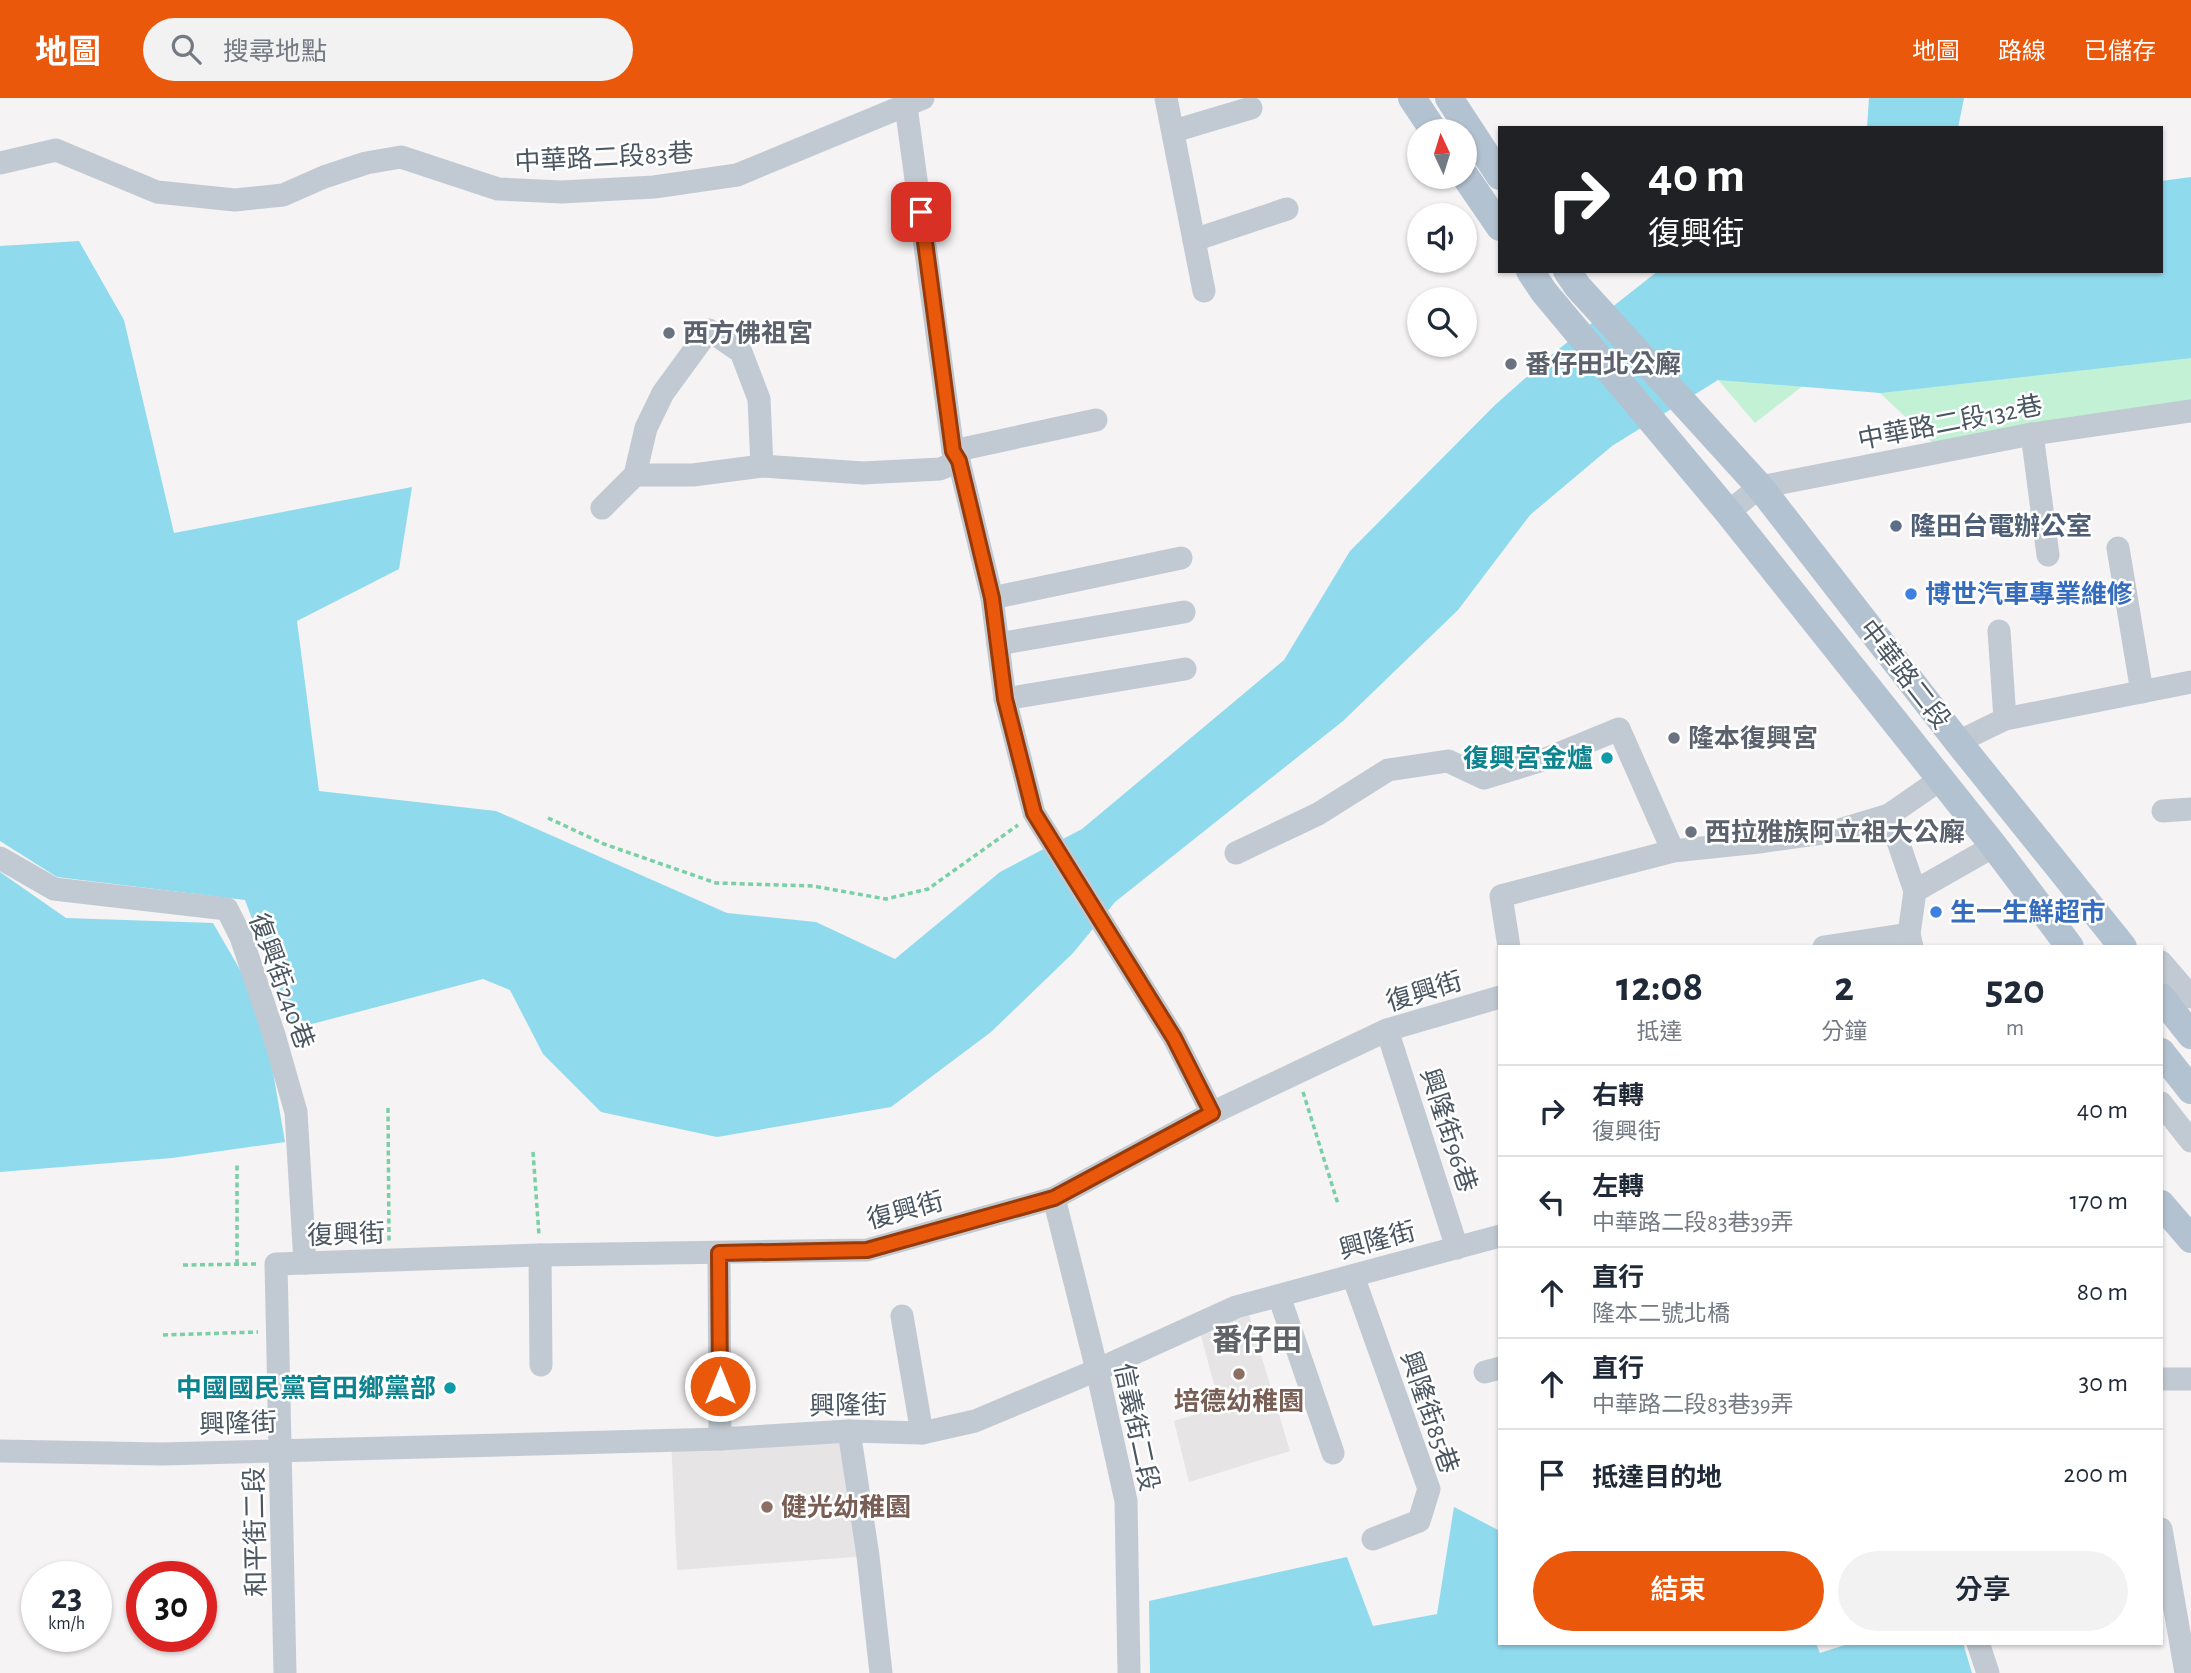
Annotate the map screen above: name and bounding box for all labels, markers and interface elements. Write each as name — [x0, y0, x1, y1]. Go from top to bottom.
search box — [143, 18, 633, 81]
icon: search — [167, 30, 205, 68]
text: 地圖 — [35, 37, 101, 70]
text: 搜尋地點 — [223, 39, 327, 65]
text: 地圖 — [1912, 40, 1960, 64]
text: 路線 — [1998, 40, 2046, 64]
text: 已儲存 — [2084, 40, 2156, 64]
north arrow — [1407, 119, 1477, 189]
map controls — [1407, 119, 1477, 357]
street label: 中華路二段83巷 — [514, 138, 694, 176]
text: 40 m — [1648, 152, 1745, 201]
icon: right — [1533, 154, 1624, 245]
pin — [891, 182, 951, 242]
icon: arrive — [902, 193, 940, 231]
button: sound — [1407, 203, 1477, 273]
text: 復興街 — [1648, 218, 1744, 250]
button: search — [1407, 287, 1477, 357]
place label: 西方佛祖宮 — [683, 319, 813, 347]
marker: 西方佛祖宮 — [661, 325, 677, 341]
place label: 番仔田北公廨 — [1525, 350, 1681, 378]
marker: 番仔田北公廨 — [1503, 356, 1519, 372]
street label: 中華路二段132巷 — [1855, 390, 2045, 454]
place label: 隆田台電辦公室 — [1910, 512, 2092, 540]
marker: 隆田台電辦公室 — [1888, 518, 1904, 534]
place label: 博世汽車專業維修 — [1925, 580, 2133, 608]
marker: 博世汽車專業維修 — [1903, 586, 1919, 602]
street label: 中華路二段 — [1854, 614, 1956, 734]
place label: 隆本復興宮 — [1688, 724, 1818, 752]
marker: 隆本復興宮 — [1666, 730, 1682, 746]
place label: 復興宮金爐 — [1463, 744, 1593, 772]
marker: 復興宮金爐 — [1599, 750, 1615, 766]
place label: 西拉雅族阿立祖大公廨 — [1705, 818, 1965, 846]
marker: 西拉雅族阿立祖大公廨 — [1683, 824, 1699, 840]
place label: 生一生鮮超市 — [1950, 898, 2106, 926]
marker: 生一生鮮超市 — [1928, 904, 1944, 920]
street label: 復興街240巷 — [245, 910, 319, 1053]
text: 12:08 — [1616, 966, 1703, 1008]
text: 2 — [1834, 966, 1854, 1008]
street label: 復興街 — [1383, 967, 1465, 1016]
text: 520 — [1985, 969, 2045, 1011]
text: m — [2006, 1017, 2024, 1040]
text: 抵達 — [1637, 1021, 1683, 1044]
text: 分鐘 — [1821, 1021, 1867, 1044]
street label: 興隆街96巷 — [1416, 1065, 1481, 1195]
text: 右轉 — [1592, 1083, 1644, 1109]
icon: right — [1533, 1092, 1571, 1130]
text: 40 m — [2077, 1097, 2128, 1123]
text: 復興街 — [1592, 1121, 1661, 1144]
text: 左轉 — [1592, 1174, 1644, 1200]
icon: left — [1533, 1183, 1571, 1221]
street label: 復興街 — [864, 1187, 946, 1234]
text: 170 m — [2069, 1188, 2128, 1214]
text: 中華路二段83巷39弄 — [1592, 1212, 1794, 1235]
street label: 興隆街 — [1336, 1217, 1418, 1264]
street label: 復興街 — [307, 1220, 385, 1249]
text: 直行 — [1592, 1265, 1644, 1291]
icon: ahead — [1533, 1274, 1571, 1312]
text: 80 m — [2077, 1279, 2128, 1305]
text: 隆本二號北橋 — [1592, 1303, 1730, 1326]
district label: 番仔田 — [1212, 1324, 1302, 1356]
street label: 興隆街85巷 — [1396, 1348, 1463, 1477]
position arrow — [683, 1349, 757, 1423]
text: 直行 — [1592, 1356, 1644, 1382]
street label: 信義街二段 — [1110, 1361, 1164, 1493]
icon: ahead — [1533, 1365, 1571, 1403]
marker: 培德幼稚園 — [1231, 1366, 1247, 1382]
text: 30 m — [2078, 1370, 2128, 1396]
place label: 中國國民黨官田鄉黨部 — [176, 1374, 436, 1402]
marker: 中國國民黨官田鄉黨部 — [442, 1380, 458, 1396]
place label: 培德幼稚園 — [1174, 1387, 1304, 1415]
street label: 興隆街 — [809, 1391, 887, 1420]
text: 中華路二段83巷39弄 — [1592, 1394, 1794, 1417]
street label: 興隆街 — [199, 1409, 277, 1438]
icon: arrive — [1533, 1456, 1571, 1494]
text: 200 m — [2064, 1461, 2128, 1487]
text: 抵達目的地 — [1592, 1465, 1722, 1491]
street label: 和平街二段 — [240, 1467, 270, 1597]
place label: 健光幼稚園 — [781, 1493, 911, 1521]
marker: 健光幼稚園 — [759, 1499, 775, 1515]
button: 結束 — [1533, 1551, 1824, 1631]
button: 分享 — [1838, 1551, 2128, 1631]
speed limit sign: 30 — [126, 1561, 217, 1652]
text: 23 — [51, 1580, 82, 1615]
text: km/h — [48, 1615, 85, 1633]

